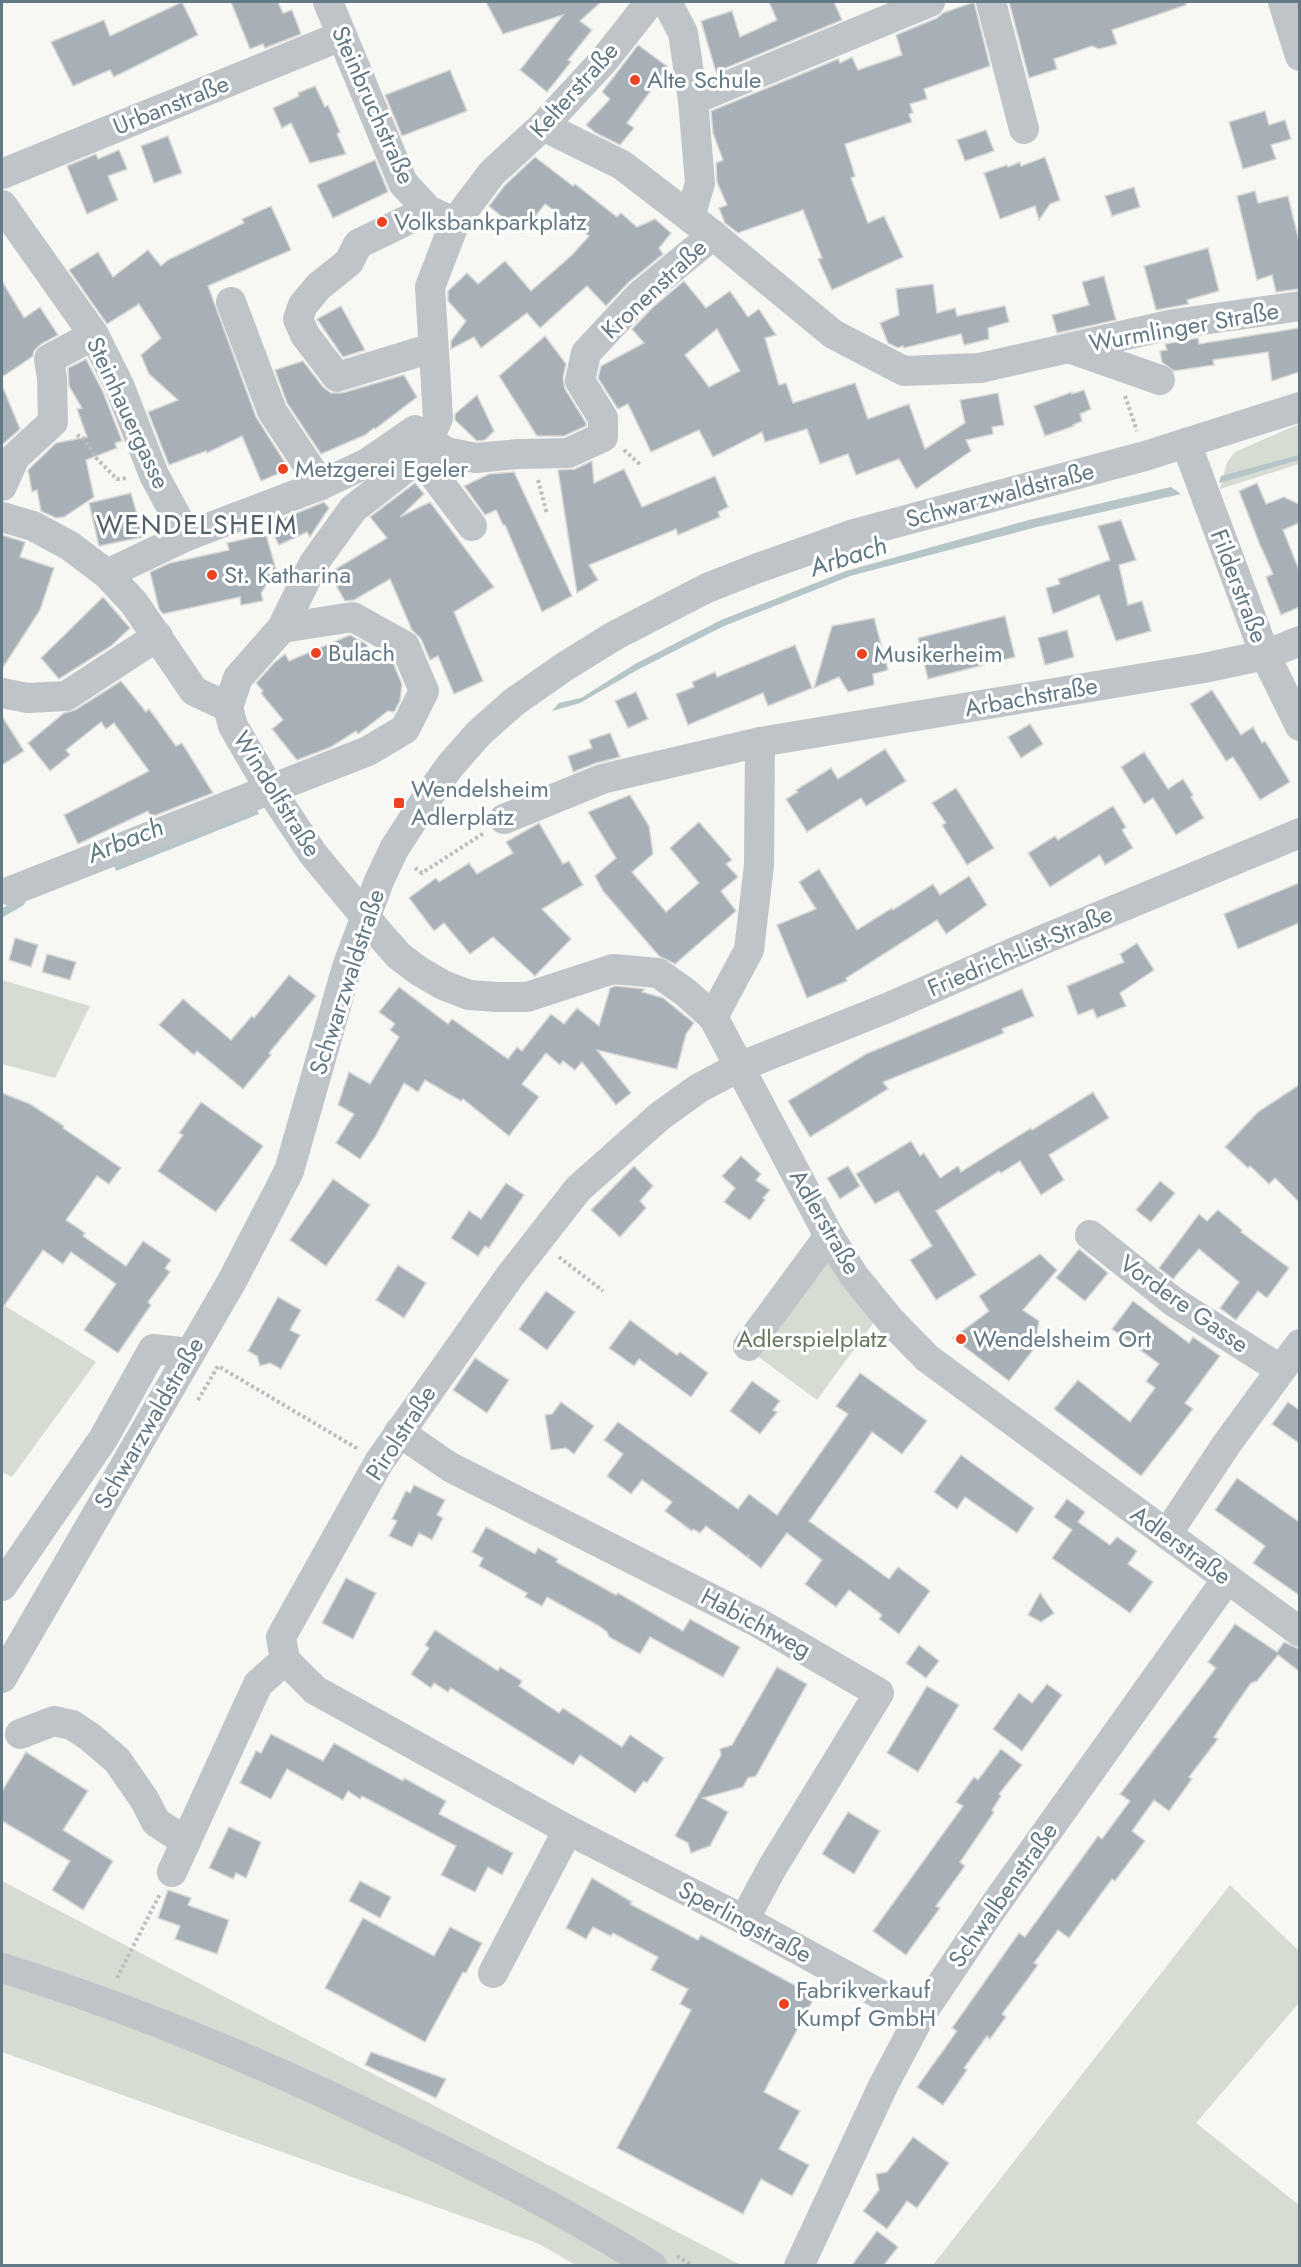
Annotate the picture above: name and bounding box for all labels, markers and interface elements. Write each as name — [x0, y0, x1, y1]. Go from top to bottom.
street label: Steinbruchstraße — [323, 20, 424, 189]
street label: Kelterstraße — [521, 34, 626, 145]
place label: Alte Schule — [647, 62, 761, 97]
street label: Urbanstraße — [108, 65, 234, 144]
marker: Alte Schule — [628, 73, 642, 87]
place label: Volksbankparkplatz — [394, 204, 587, 239]
marker: Volksbankparkplatz — [375, 215, 389, 229]
street label: Kronenstraße — [593, 230, 714, 347]
street label: Wurmlinger Straße — [1086, 293, 1282, 360]
street label: Steinhauergasse — [78, 331, 179, 495]
place label: Metzgerei Egeler — [295, 451, 469, 486]
street label: Schwarzwaldstraße — [902, 453, 1098, 536]
marker: Metzgerei Egeler — [276, 462, 290, 476]
district label: WENDELSHEIM — [96, 505, 298, 544]
street label: Filderstraße — [1202, 524, 1277, 648]
water label: Arbach — [803, 526, 892, 587]
place label: St. Katharina — [224, 557, 351, 592]
marker: St. Katharina — [205, 568, 219, 582]
place label: Bulach — [328, 635, 395, 670]
place label: Musikerheim — [874, 636, 1003, 671]
marker: Bulach — [309, 646, 323, 660]
marker: Musikerheim — [855, 647, 869, 661]
street label: Arbachstraße — [962, 668, 1100, 725]
street label: Windolfstraße — [225, 724, 330, 864]
place label: Wendelsheim Adlerplatz — [411, 771, 549, 834]
marker: Wendelsheim Adlerplatz — [392, 796, 406, 810]
water label: Arbach — [80, 808, 169, 873]
street label: Schwarzwaldstraße — [300, 884, 393, 1079]
street label: Friedrich-List-Straße — [922, 896, 1118, 1005]
street label: Adlerstraße — [781, 1162, 870, 1281]
street label: Vordere Gasse — [1113, 1246, 1256, 1361]
park label: Adlerspielplatz — [737, 1321, 887, 1356]
place label: Wendelsheim Ort — [973, 1321, 1151, 1356]
street label: Schwarzwaldstraße — [85, 1330, 212, 1515]
marker: Wendelsheim Ort — [954, 1332, 968, 1346]
street label: Pirolstraße — [357, 1378, 444, 1487]
street label: Adlerstraße — [1124, 1496, 1239, 1593]
street label: Habichtweg — [695, 1579, 818, 1666]
street label: Schwalbenstraße — [939, 1815, 1066, 1974]
street label: Sperlingstraße — [672, 1872, 818, 1971]
place label: Fabrikverkauf Kumpf GmbH — [796, 1972, 936, 2035]
marker: Fabrikverkauf Kumpf GmbH — [777, 1997, 791, 2011]

